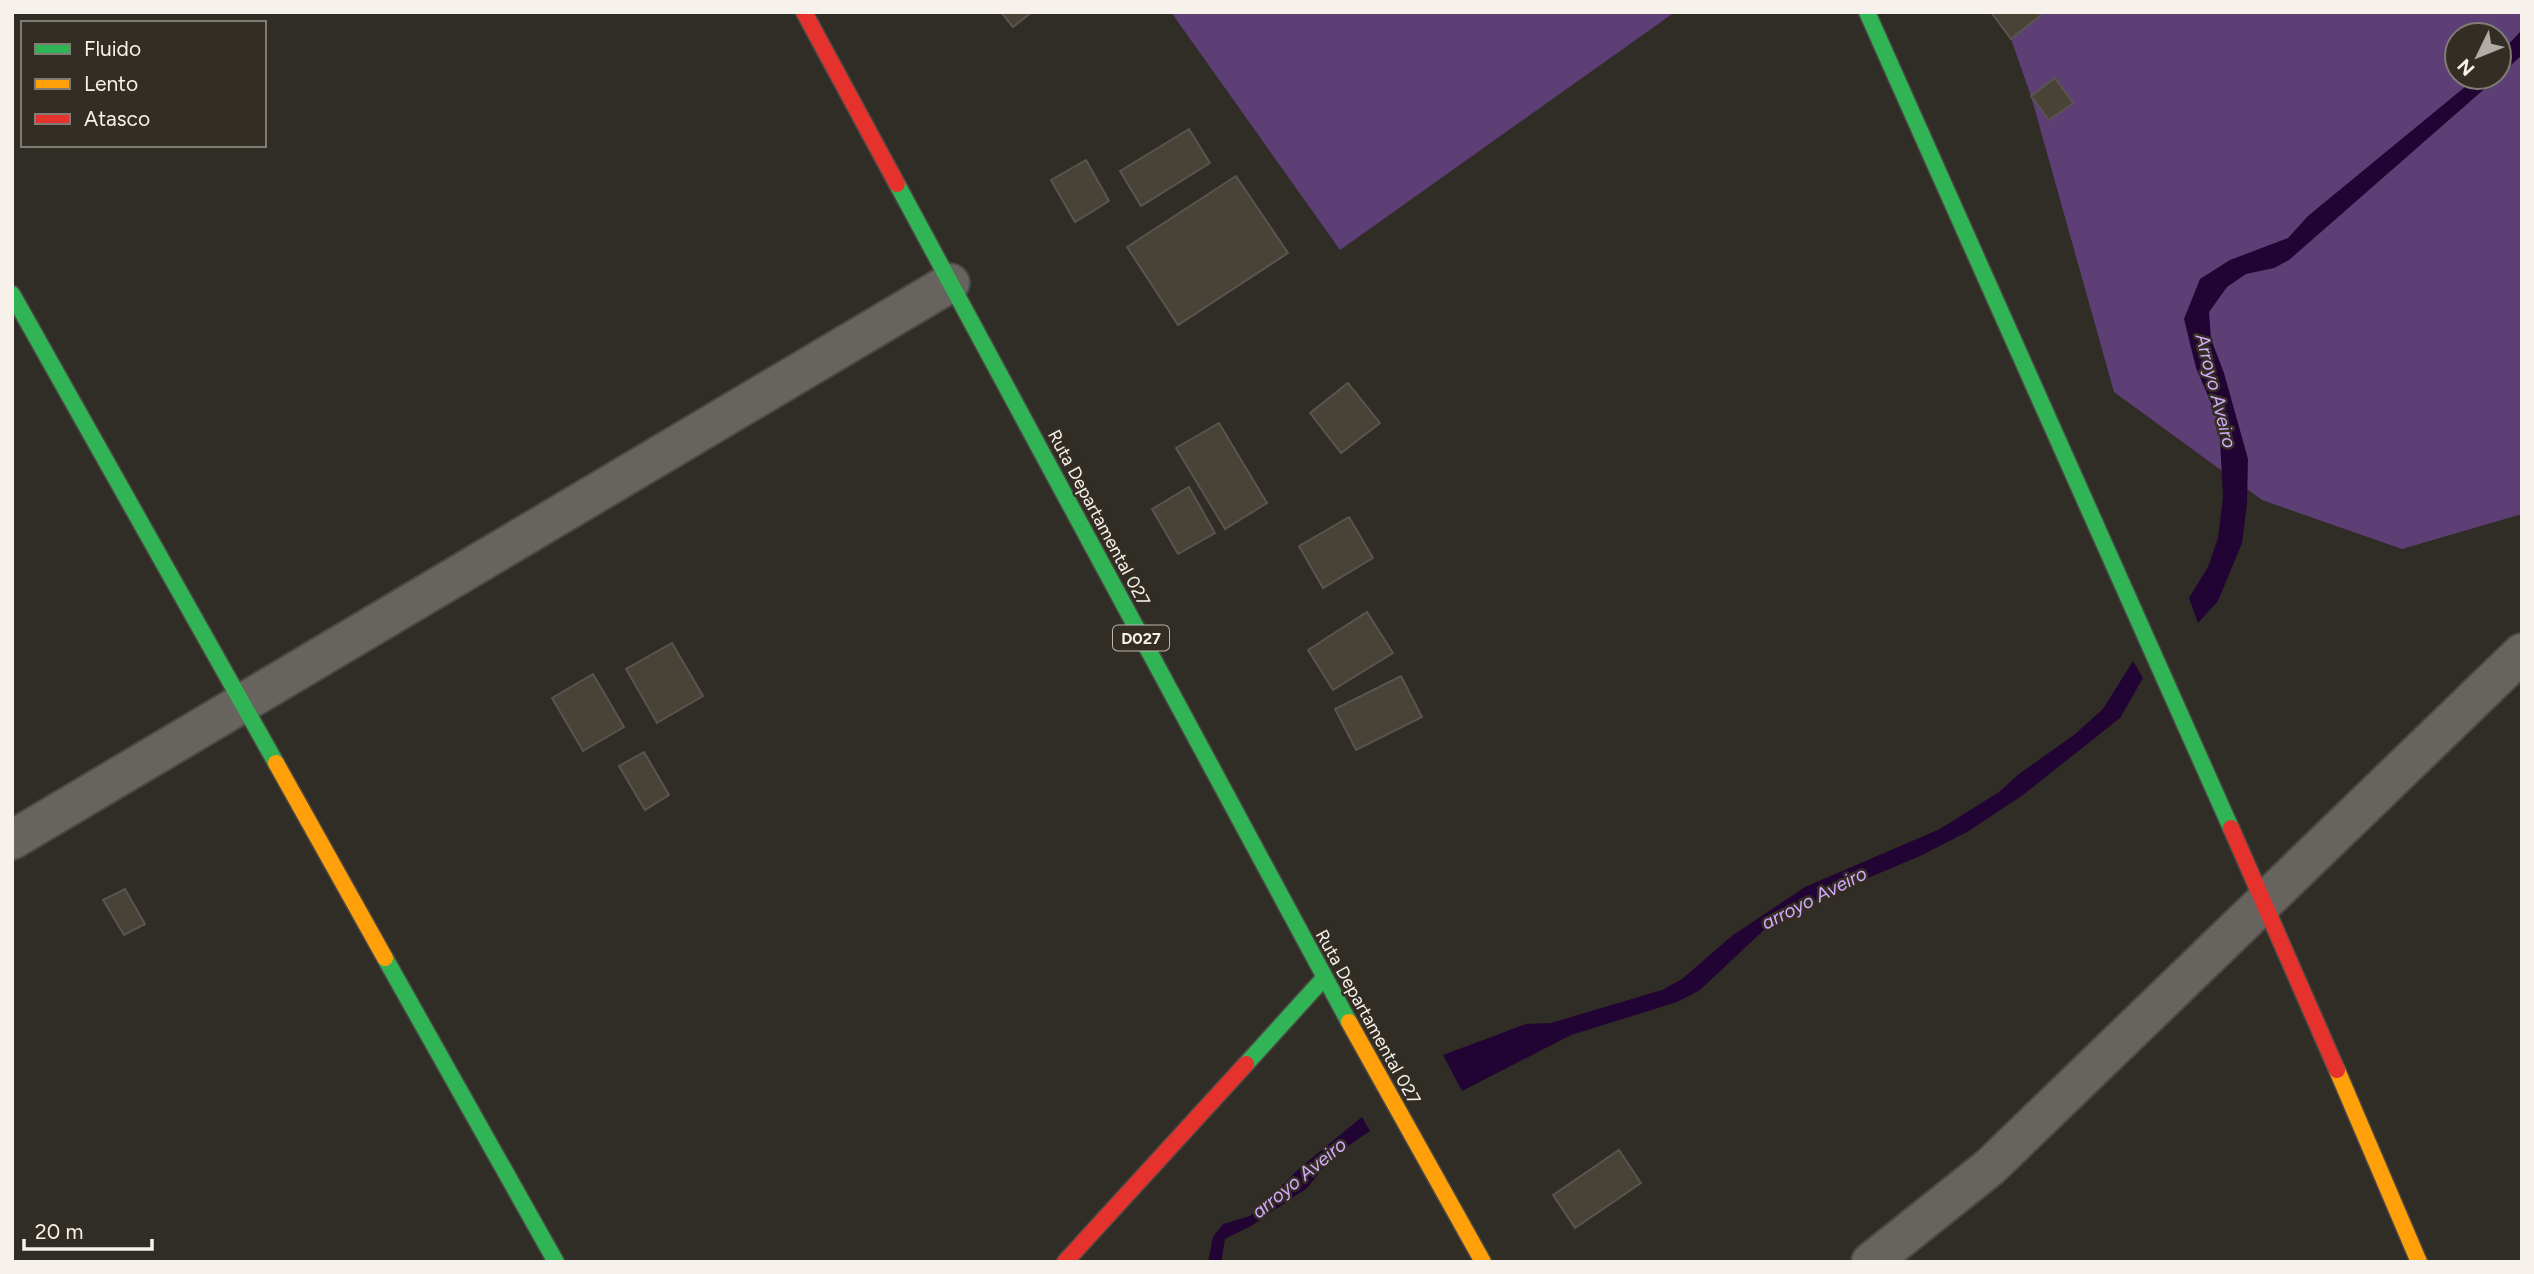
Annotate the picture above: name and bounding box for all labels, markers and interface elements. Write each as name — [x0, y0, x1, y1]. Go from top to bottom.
legend — [21, 21, 266, 147]
north arrow — [2443, 21, 2513, 91]
text: Fluido — [84, 36, 141, 61]
text: N — [2453, 54, 2479, 80]
text: Lento — [84, 71, 138, 96]
text: Atasco — [84, 106, 150, 131]
water label: Arroyo Aveiro — [2190, 331, 2241, 450]
street label: Ruta Departamental 027 — [1043, 426, 1155, 610]
road number: D027 — [1113, 625, 1169, 650]
water label: arroyo Aveiro — [1758, 862, 1870, 934]
street label: Ruta Departamental 027 — [1311, 926, 1425, 1109]
water label: arroyo Aveiro — [1247, 1133, 1351, 1223]
scale bar — [24, 1208, 152, 1252]
text: 20 m — [35, 1219, 83, 1244]

